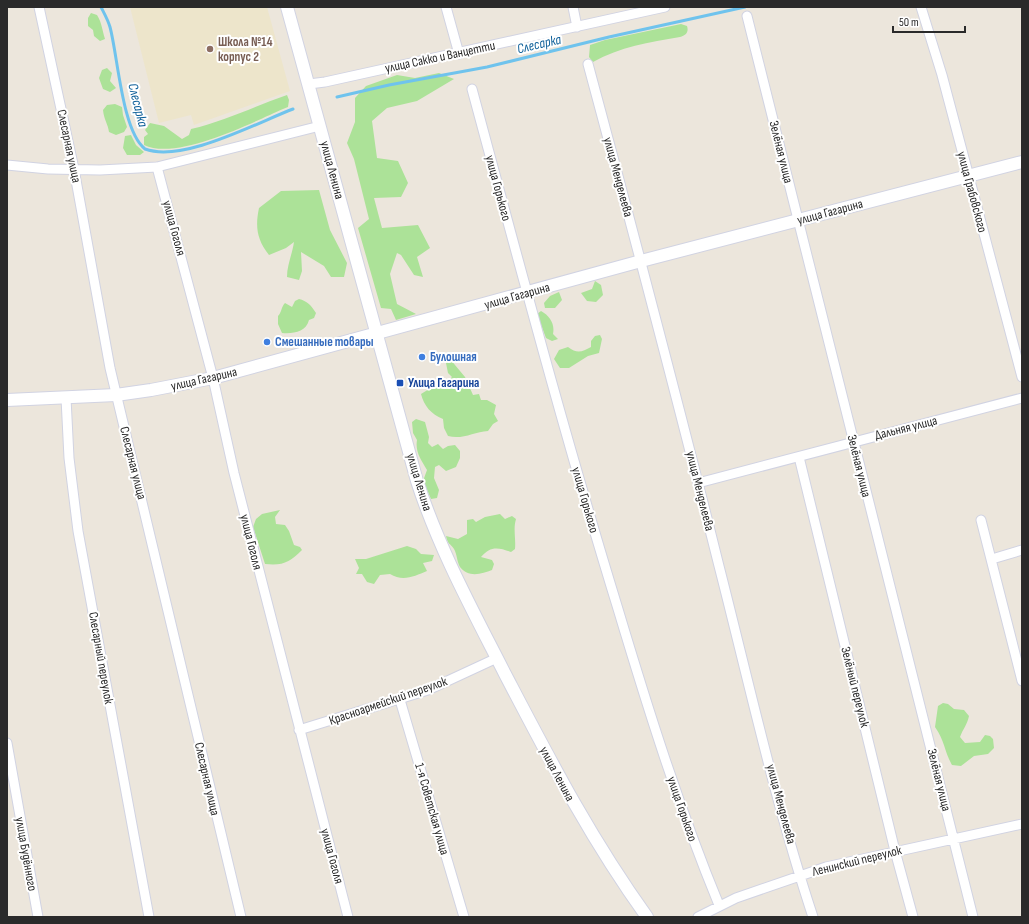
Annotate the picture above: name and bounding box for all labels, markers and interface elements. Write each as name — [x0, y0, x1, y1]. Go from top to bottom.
scale bar — [893, 8, 965, 34]
text: 50 m — [899, 15, 919, 30]
water label: Слесарка — [515, 31, 563, 57]
place label: Школа №14 корпус 2 — [218, 34, 272, 65]
street label: улица Сакко и Ванцетти — [383, 38, 497, 76]
marker: Школа №14 корпус 2 — [205, 44, 215, 54]
water label: Слесарка — [124, 81, 152, 129]
street label: Слесарная улица — [53, 108, 85, 184]
street label: Зелёная улица — [766, 119, 796, 185]
street label: улица Менделеева — [600, 135, 636, 219]
street label: улица Ленина — [317, 139, 347, 201]
street label: улица Грабовского — [953, 150, 991, 234]
street label: улица Горького — [482, 153, 514, 223]
street label: улица Гагарина — [795, 196, 865, 228]
street label: улица Гоголя — [159, 199, 189, 257]
street label: улица Гагарина — [482, 279, 552, 313]
place label: Смешанные товары — [275, 334, 374, 350]
marker: Смешанные товары — [262, 337, 272, 347]
place label: Булошная — [430, 349, 477, 365]
marker: Булошная — [417, 352, 427, 362]
street label: улица Гагарина — [169, 364, 239, 394]
place label: Улица Гагарина — [408, 375, 479, 391]
marker: Улица Гагарина — [395, 378, 405, 388]
street label: Дальняя улица — [873, 413, 939, 443]
street label: Слесарная улица — [116, 425, 150, 501]
street label: Зелёная улица — [844, 433, 874, 499]
street label: улица Менделеева — [682, 449, 718, 533]
street label: улица Ленина — [403, 451, 435, 513]
street label: улица Горького — [568, 465, 602, 535]
street label: улица Гоголя — [236, 513, 266, 571]
street label: Слесарный переулок — [85, 611, 117, 705]
street label: Зелёный переулок — [837, 645, 873, 729]
street label: Красноармейский переулок — [327, 673, 449, 729]
street label: Слесарная улица — [191, 741, 223, 817]
street label: улица Ленина — [536, 744, 578, 804]
street label: Зелёная улица — [924, 747, 954, 813]
street label: 1-я Советская улица — [411, 761, 453, 857]
street label: улица Менделеева — [763, 762, 799, 846]
street label: улица Горького — [663, 774, 701, 844]
street label: улица Будённого — [12, 816, 40, 892]
street label: улица Гоголя — [317, 827, 347, 885]
street label: Ленинский переулок — [810, 842, 903, 880]

